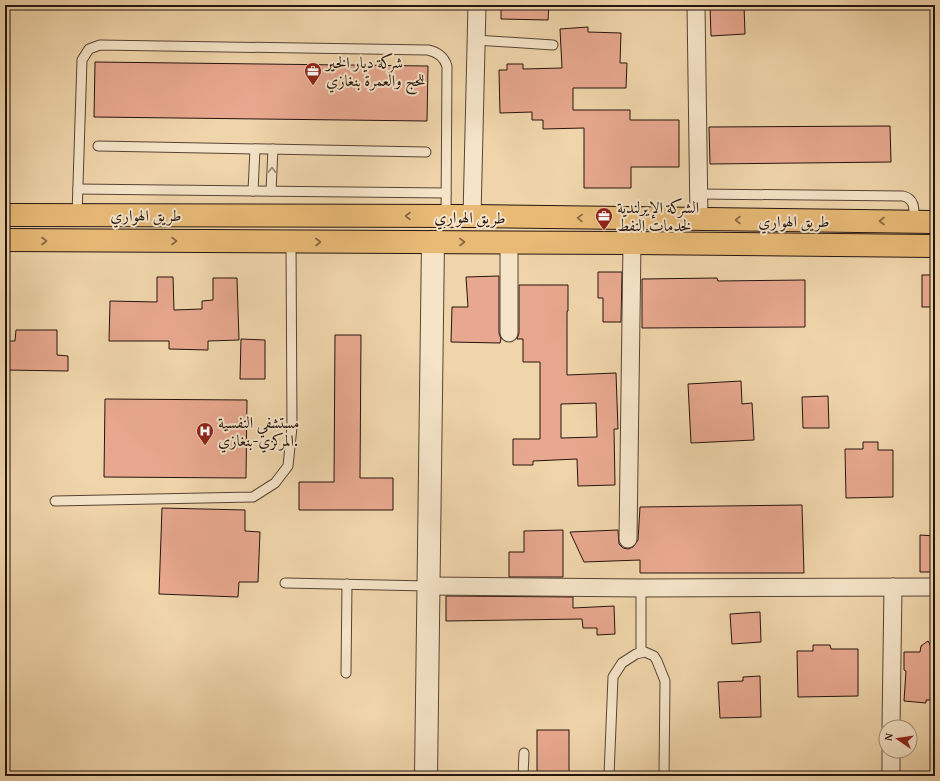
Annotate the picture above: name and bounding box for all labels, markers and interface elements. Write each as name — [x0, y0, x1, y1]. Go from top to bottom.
place label: شركة ديار الخير للحج والعمرة بنغازي — [324, 50, 425, 95]
office icon: شركة ديار الخير للحج والعمرة بنغازي — [303, 61, 323, 86]
one-way arrow — [268, 167, 276, 173]
place label: الشركة الإيرلندية لخدمات النفط — [617, 195, 699, 237]
street label: طريق الهواري — [110, 203, 182, 228]
street label: طريق الهواري — [434, 204, 506, 231]
office icon: الشركة الإيرلندية لخدمات النفط — [594, 206, 614, 231]
street label: طريق الهواري — [758, 209, 830, 234]
one-way arrow — [405, 212, 411, 220]
one-way arrow — [577, 214, 583, 222]
one-way arrow — [735, 216, 741, 224]
one-way arrow — [879, 217, 885, 225]
one-way arrow — [41, 237, 47, 245]
one-way arrow — [171, 237, 177, 245]
one-way arrow — [315, 238, 321, 246]
one-way arrow — [459, 238, 465, 246]
place label: مستشفي النفسية المركزي-بنغازي. — [218, 410, 300, 453]
hospital icon: مستشفي النفسية المركزي-بنغازي. — [195, 421, 215, 446]
north arrow — [878, 719, 918, 759]
text: N — [880, 731, 897, 742]

